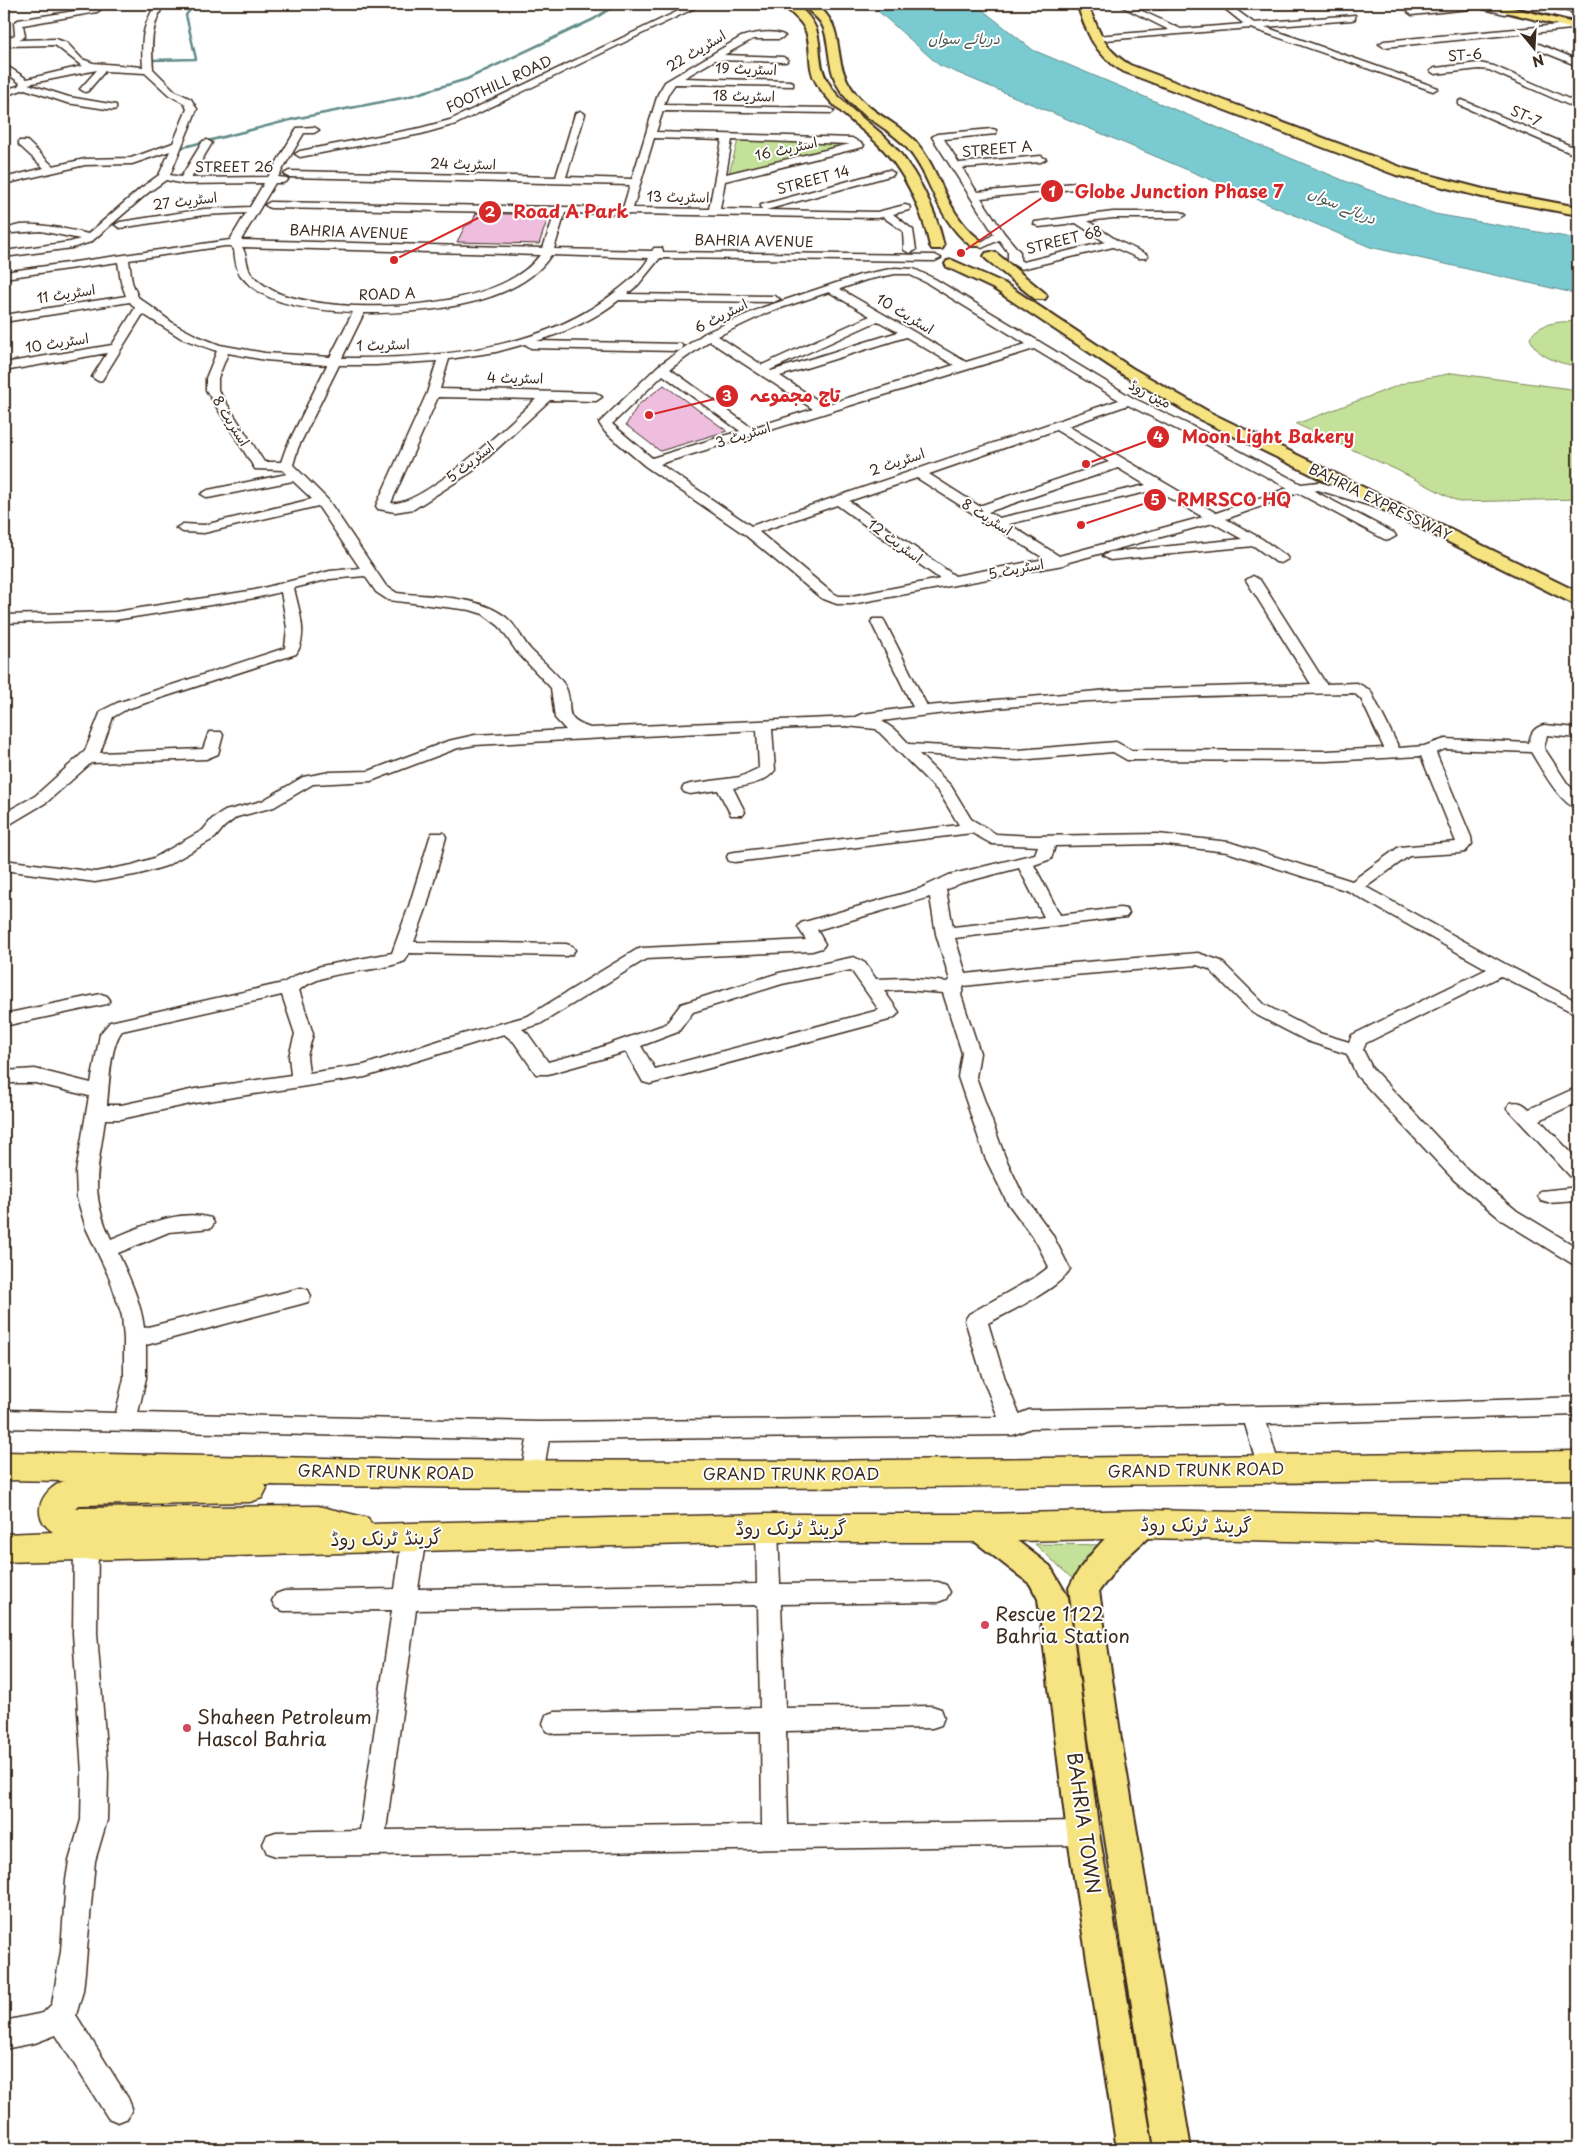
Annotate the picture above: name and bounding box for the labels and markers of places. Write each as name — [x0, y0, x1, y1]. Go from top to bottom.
callout: Globe Junction Phase 7 — [1039, 175, 1294, 208]
callout: Road A Park — [478, 195, 639, 228]
callout: تاج مجموعہ — [715, 379, 850, 412]
callout: Moon Light Bakery — [1146, 421, 1364, 454]
callout: RMRSCO HQ — [1142, 484, 1301, 517]
place label: Rescue 1122 Bahria Station — [995, 1599, 1130, 1649]
marker: Rescue 1122 Bahria Station — [979, 1619, 991, 1631]
place label: Shaheen Petroleum Hascol Bahria — [197, 1702, 372, 1752]
marker: Shaheen Petroleum Hascol Bahria — [181, 1722, 193, 1734]

